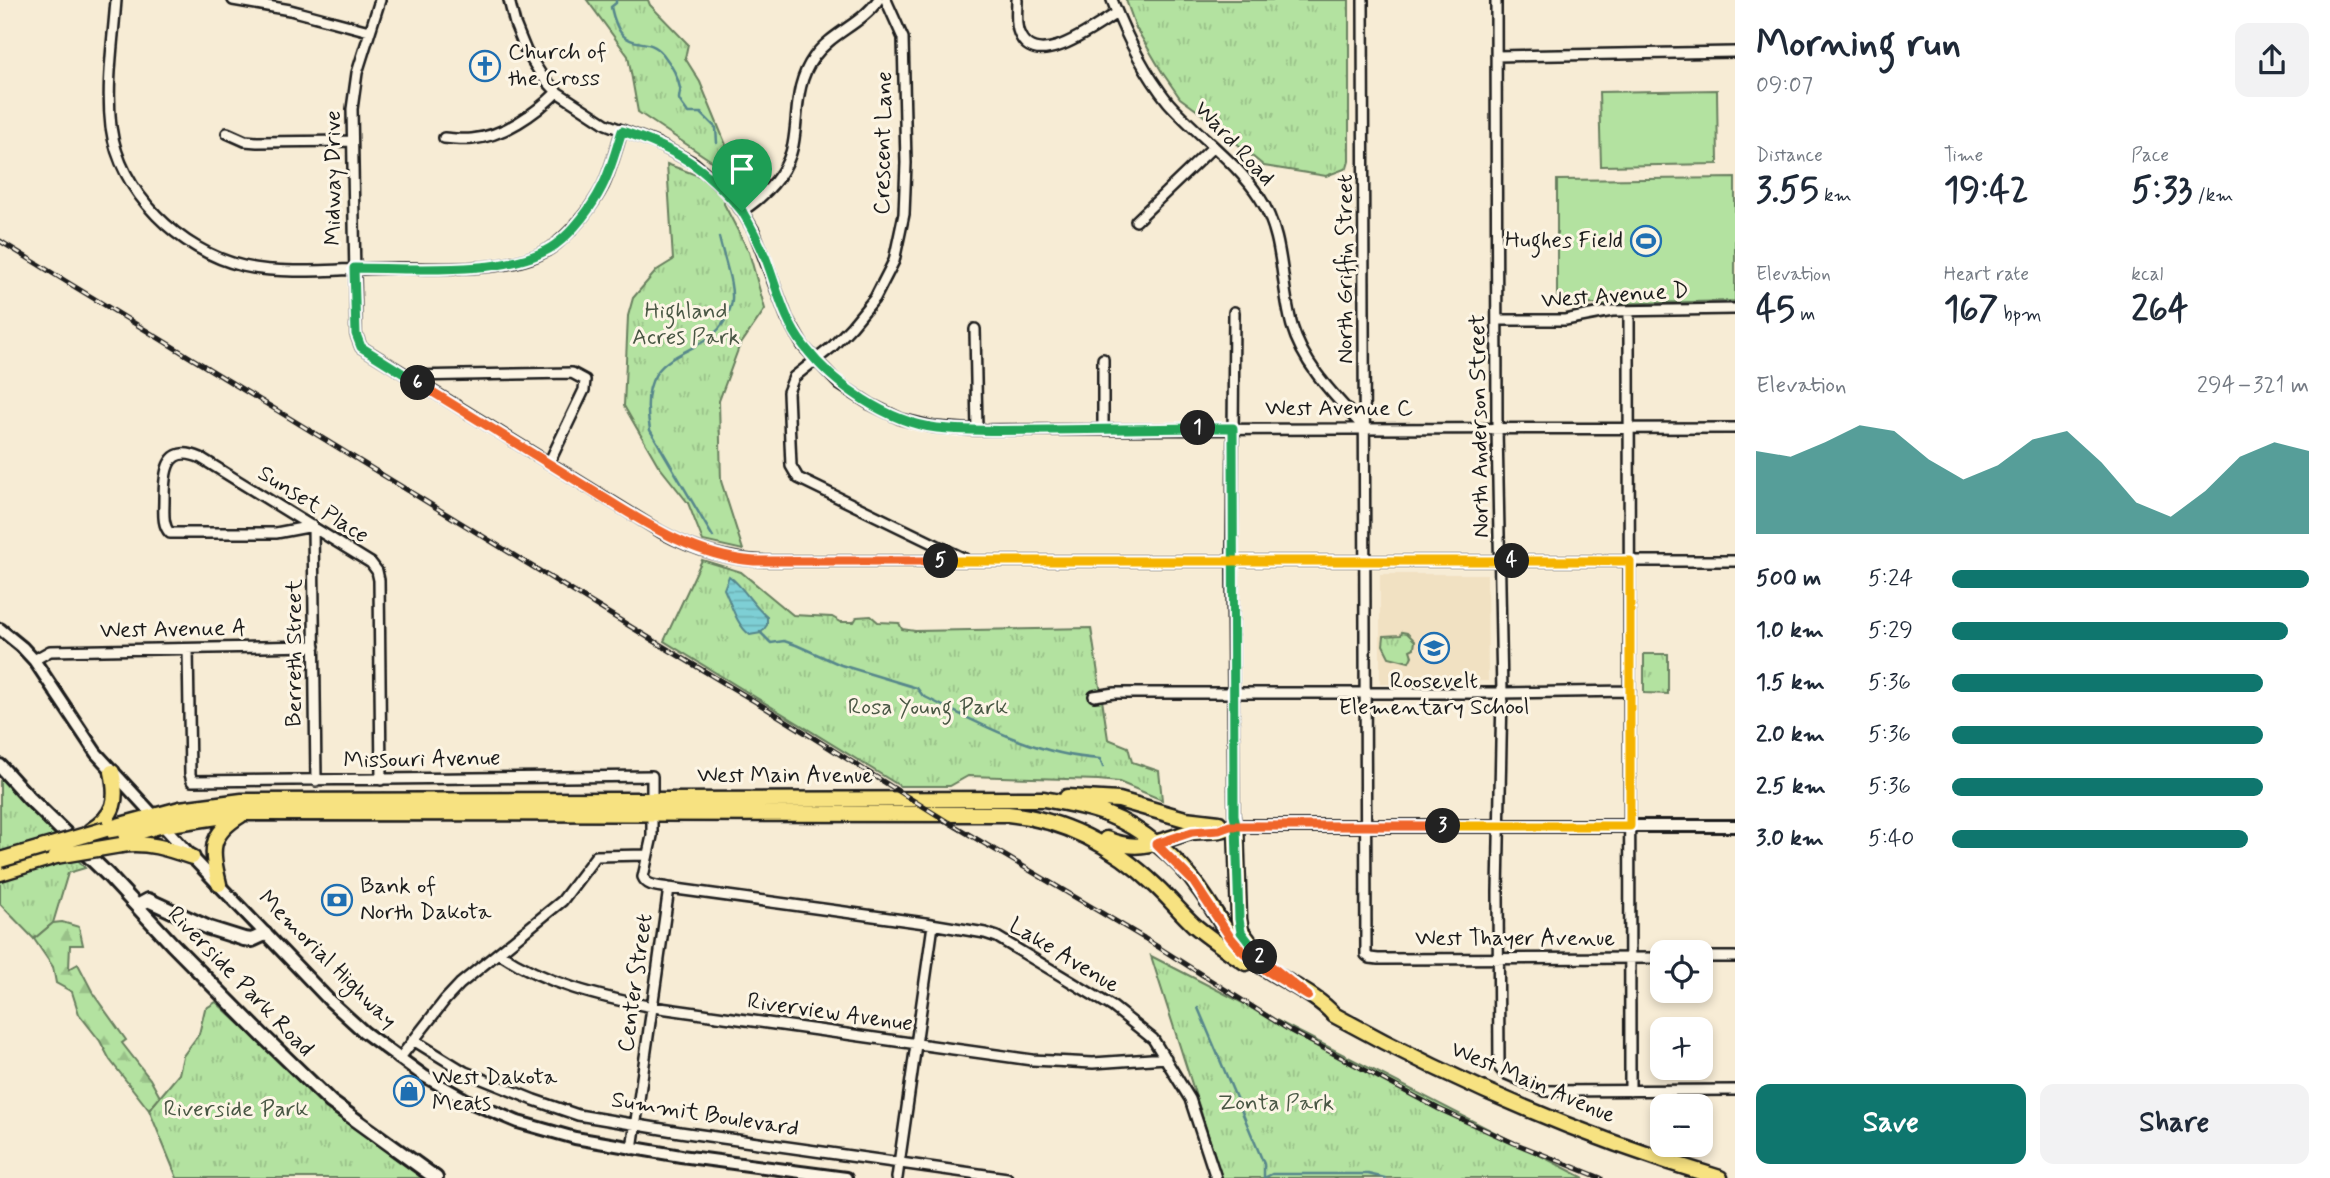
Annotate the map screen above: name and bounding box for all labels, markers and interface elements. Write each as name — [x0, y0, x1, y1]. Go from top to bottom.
text: Morning run — [1756, 20, 1961, 69]
button: share — [2235, 23, 2309, 97]
place label: Church of the Cross — [508, 38, 607, 94]
church icon: Church of the Cross — [468, 49, 502, 83]
street label: Crescent Lane — [868, 71, 900, 215]
text: 09:07 — [1756, 71, 1813, 101]
street label: Ward Road — [1187, 95, 1281, 193]
street label: Midway Drive — [319, 110, 349, 246]
pin — [712, 139, 772, 211]
text: Distance — [1756, 143, 1823, 168]
text: Time — [1944, 143, 1983, 168]
text: Pace — [2131, 143, 2169, 168]
icon: arrive — [723, 150, 761, 188]
text: 3.55 — [1756, 168, 1819, 214]
text: 19:42 — [1944, 168, 2028, 214]
text: 5:33 — [2131, 168, 2192, 214]
street label: North Griffin Street — [1331, 174, 1361, 364]
text: km — [1819, 183, 1852, 208]
text: /km — [2192, 183, 2233, 208]
sports icon: Hughes Field — [1629, 224, 1663, 258]
place label: Hughes Field — [1505, 226, 1623, 258]
text: Elevation — [1756, 262, 1831, 287]
text: Heart rate — [1944, 262, 2029, 287]
text: kcal — [2131, 262, 2163, 287]
street label: West Avenue D — [1540, 276, 1690, 316]
text: 45 — [1756, 287, 1795, 333]
text: 167 — [1944, 287, 1998, 333]
text: 264 — [2131, 287, 2188, 333]
park label: Highland Acres Park — [632, 297, 740, 353]
text: m — [1795, 302, 1815, 327]
text: bpm — [1998, 302, 2042, 327]
street label: North Anderson Street — [1463, 314, 1497, 538]
pin: 6 — [400, 366, 436, 400]
text: 6 — [413, 370, 422, 395]
text: Elevation — [1756, 371, 1847, 401]
text: 294–321 m — [2197, 371, 2309, 401]
street label: West Avenue C — [1265, 394, 1413, 424]
pin: 1 — [1180, 410, 1216, 446]
text: 1 — [1193, 415, 1202, 440]
street label: Sunset Place — [252, 459, 374, 551]
pin: 5 — [923, 544, 958, 578]
pin: 4 — [1494, 544, 1530, 578]
text: 5 — [935, 548, 946, 573]
text: 4 — [1506, 548, 1517, 573]
text: 500 m — [1756, 564, 1821, 594]
text: 5:24 — [1868, 564, 1913, 594]
street label: Berreth Street — [280, 579, 310, 727]
street label: West Avenue A — [100, 614, 246, 646]
text: 1.0 km — [1756, 616, 1824, 646]
text: 5:29 — [1868, 616, 1913, 646]
school or university icon: Roosevelt Elementary School — [1417, 631, 1451, 665]
place label: Roosevelt Elementary School — [1338, 667, 1530, 723]
text: 1.5 km — [1756, 668, 1825, 698]
text: 5:36 — [1868, 668, 1911, 698]
park label: Rosa Young Park — [848, 693, 1008, 725]
text: 2.0 km — [1756, 720, 1825, 750]
text: 5:36 — [1868, 720, 1911, 750]
street label: Missouri Avenue — [343, 744, 501, 776]
street label: West Main Avenue — [697, 761, 873, 791]
text: 2.5 km — [1756, 772, 1826, 802]
text: 5:36 — [1868, 772, 1911, 802]
pin: 3 — [1426, 808, 1460, 844]
text: 3 — [1438, 813, 1447, 838]
text: 3.0 km — [1756, 824, 1824, 854]
text: 5:40 — [1868, 824, 1914, 854]
place label: Bank of North Dakota — [360, 872, 492, 928]
bank icon: Bank of North Dakota — [320, 883, 354, 917]
street label: Memorial Highway — [250, 884, 403, 1037]
street label: Riverside Park Road — [160, 900, 320, 1064]
street label: Lake Avenue — [1003, 911, 1125, 1001]
street label: Center Street — [611, 912, 661, 1054]
street label: West Thayer Avenue — [1415, 924, 1615, 954]
pin: 2 — [1242, 940, 1278, 974]
map controls — [1650, 940, 1713, 1157]
button: locate — [1650, 940, 1713, 1003]
text: 2 — [1255, 944, 1264, 969]
street label: Riverview Avenue — [745, 987, 915, 1039]
button: + — [1650, 1017, 1713, 1080]
street label: West Main Avenue — [1446, 1035, 1620, 1131]
place label: West Dakota Meats — [432, 1063, 558, 1119]
shop icon: West Dakota Meats — [392, 1074, 426, 1108]
button: Save — [1756, 1084, 2026, 1164]
button: Share — [2040, 1084, 2309, 1164]
street label: Summit Boulevard — [609, 1085, 801, 1145]
park label: Zonta Park — [1218, 1089, 1334, 1119]
button: − — [1650, 1094, 1713, 1157]
park label: Riverside Park — [163, 1095, 309, 1125]

